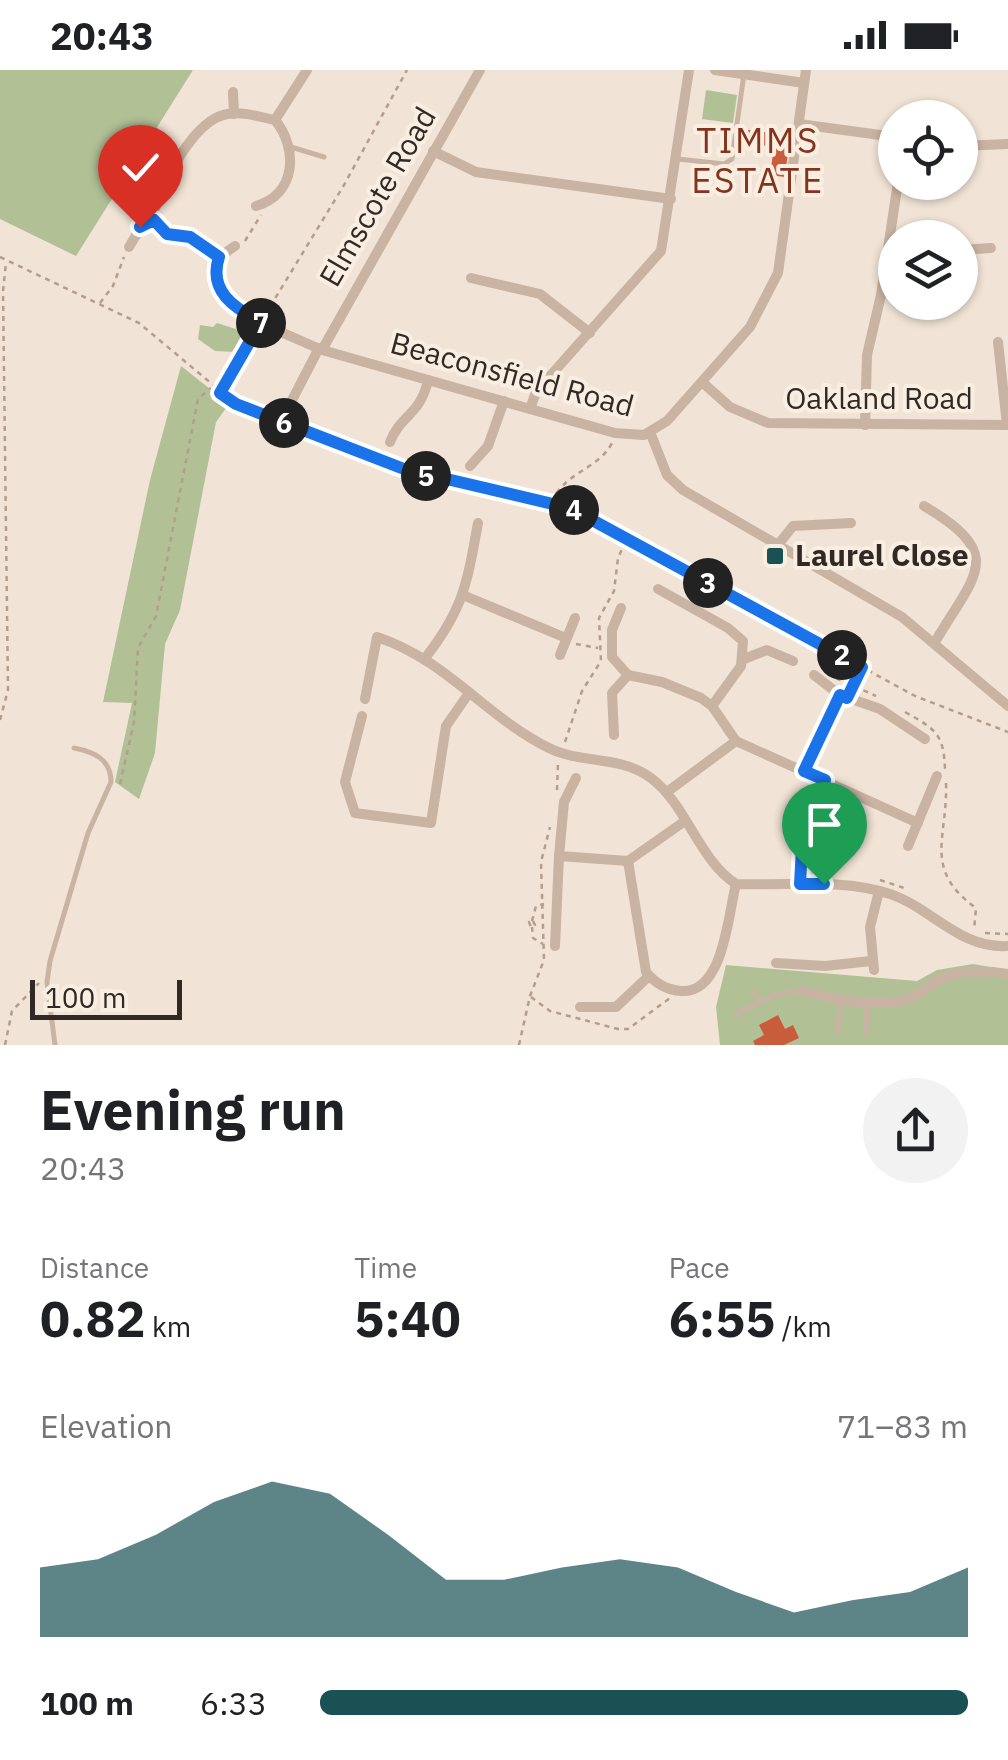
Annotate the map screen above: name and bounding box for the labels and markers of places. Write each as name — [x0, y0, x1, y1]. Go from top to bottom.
pin — [98, 125, 183, 228]
pin: 7 — [236, 298, 286, 348]
pin: 6 — [259, 398, 309, 448]
pin: 5 — [401, 451, 451, 501]
pin: 4 — [549, 485, 599, 535]
place label: Laurel Close — [795, 535, 969, 574]
marker: Laurel Close — [764, 545, 786, 567]
pin: 3 — [683, 558, 733, 608]
pin: 2 — [817, 630, 867, 680]
pin — [782, 782, 867, 885]

